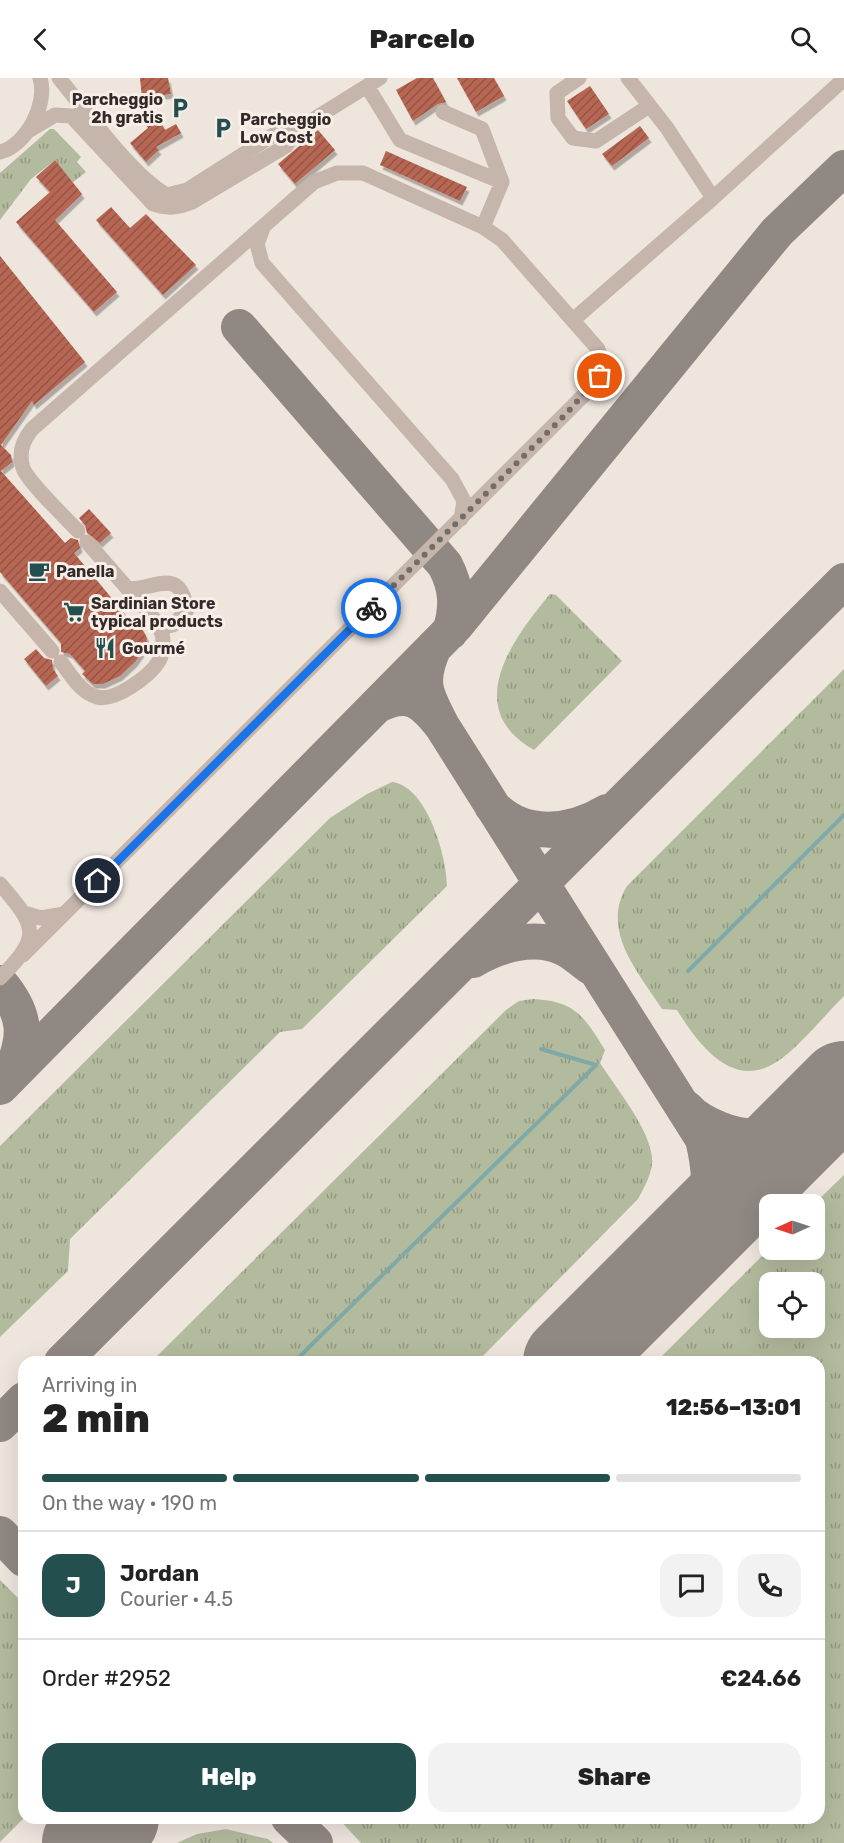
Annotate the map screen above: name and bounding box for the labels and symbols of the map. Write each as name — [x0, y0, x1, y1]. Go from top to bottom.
place label: Parcheggio 2h gratis — [72, 90, 163, 127]
parking icon: Parcheggio 2h gratis — [168, 96, 192, 120]
place label: Parcheggio Low Cost — [240, 110, 331, 147]
parking icon: Parcheggio Low Cost — [211, 116, 235, 140]
pin — [574, 350, 625, 401]
cafe icon: Panella — [27, 559, 51, 583]
place label: Panella — [56, 562, 114, 581]
courier — [341, 578, 401, 638]
place label: Sardinian Store typical products — [91, 594, 223, 631]
supermarket icon: Sardinian Store typical products — [62, 600, 86, 624]
restaurant icon: Gourmé — [93, 636, 117, 660]
place label: Gourmé — [122, 639, 185, 658]
pin — [72, 855, 123, 906]
north arrow — [759, 1194, 825, 1260]

